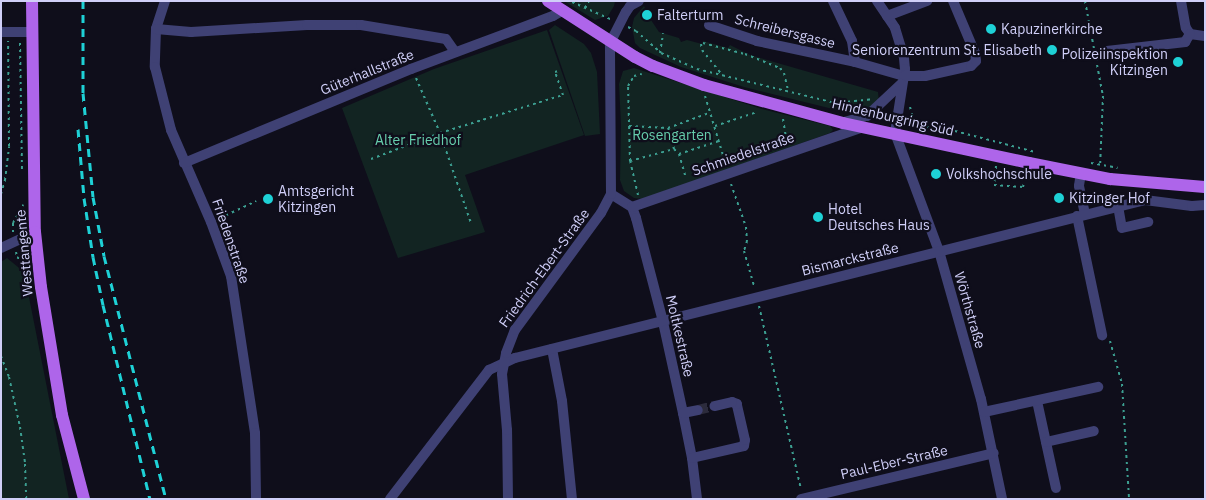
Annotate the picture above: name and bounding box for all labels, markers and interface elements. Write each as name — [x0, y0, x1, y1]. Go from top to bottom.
place label: Falterturm — [657, 7, 723, 23]
marker: Falterturm — [641, 9, 653, 21]
street label: Schreibersgasse — [733, 10, 837, 52]
place label: Kapuzinerkirche — [1001, 21, 1103, 37]
marker: Kapuzinerkirche — [985, 23, 997, 35]
place label: Seniorenzentrum St. Elisabeth — [852, 42, 1042, 58]
marker: Seniorenzentrum St. Elisabeth — [1046, 44, 1058, 56]
street label: Güterhallstraße — [318, 46, 416, 98]
place label: Polizeiinspektion Kitzingen — [1062, 46, 1168, 78]
marker: Polizeiinspektion Kitzingen — [1172, 56, 1184, 68]
street label: Hindenburgring Süd — [830, 95, 956, 139]
park label: Rosengarten — [632, 127, 712, 143]
street label: Schmiedelstraße — [690, 129, 796, 179]
park label: Alter Friedhof — [375, 132, 461, 148]
place label: Volkshochschule — [946, 166, 1052, 182]
marker: Volkshochschule — [930, 168, 942, 180]
place label: Amtsgericht Kitzingen — [278, 183, 354, 216]
place label: Kitzinger Hof — [1069, 190, 1150, 206]
marker: Kitzinger Hof — [1053, 192, 1065, 204]
marker: Amtsgericht Kitzingen — [262, 193, 274, 205]
street label: Friedenstraße — [209, 196, 253, 286]
place label: Hotel Deutsches Haus — [828, 201, 930, 233]
street label: Friedrich-Ebert-Straße — [495, 205, 593, 331]
street label: Westtangente — [12, 209, 36, 297]
marker: Hotel Deutsches Haus — [812, 211, 824, 223]
street label: Bismarckstraße — [800, 239, 900, 279]
street label: Wörthstraße — [951, 270, 989, 350]
street label: Moltkestraße — [662, 293, 698, 379]
street label: Paul-Eber-Straße — [839, 442, 949, 482]

